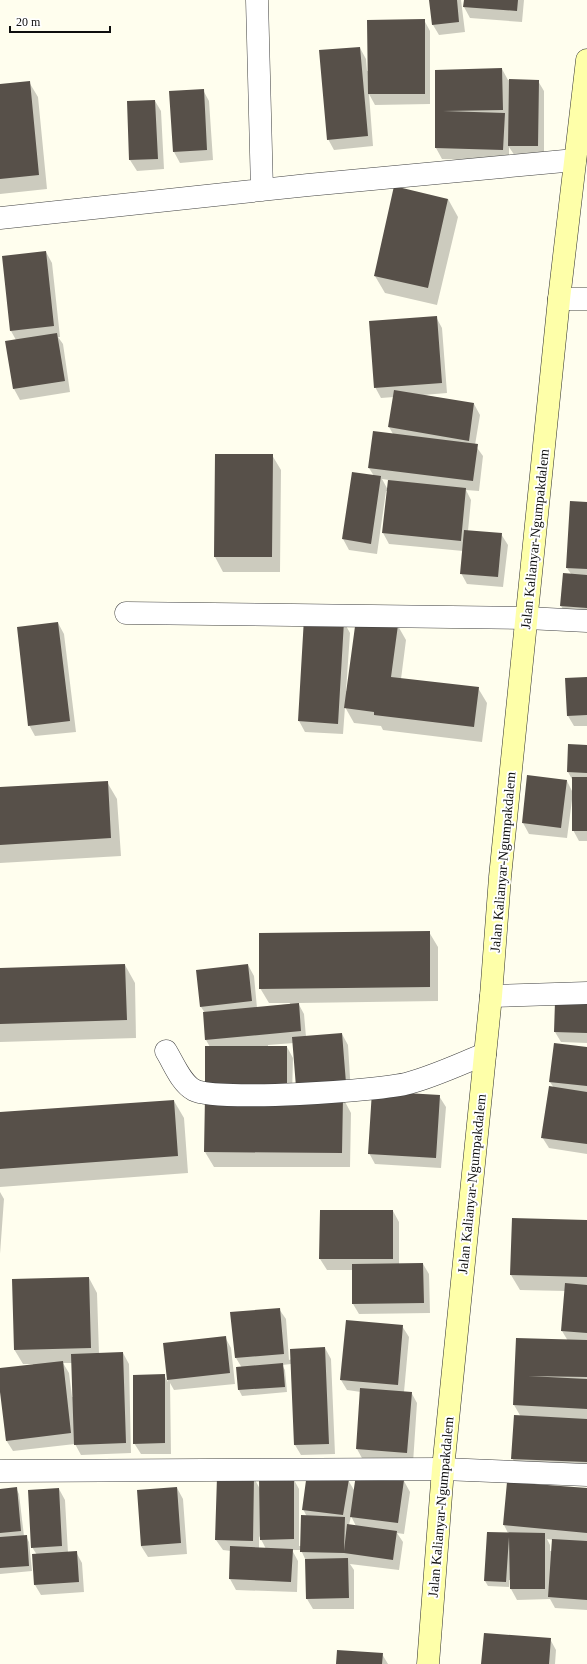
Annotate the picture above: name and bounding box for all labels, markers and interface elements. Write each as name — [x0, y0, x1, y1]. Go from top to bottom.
scale bar — [10, 8, 110, 34]
text: 20 m — [16, 15, 41, 29]
street label: Jalan Kalianyar-Ngumpakdalem — [518, 448, 552, 630]
street label: Jalan Kalianyar-Ngumpakdalem — [488, 771, 518, 953]
street label: Jalan Kalianyar-Ngumpakdalem — [455, 1093, 489, 1275]
street label: Jalan Kalianyar-Ngumpakdalem — [426, 1416, 456, 1598]

